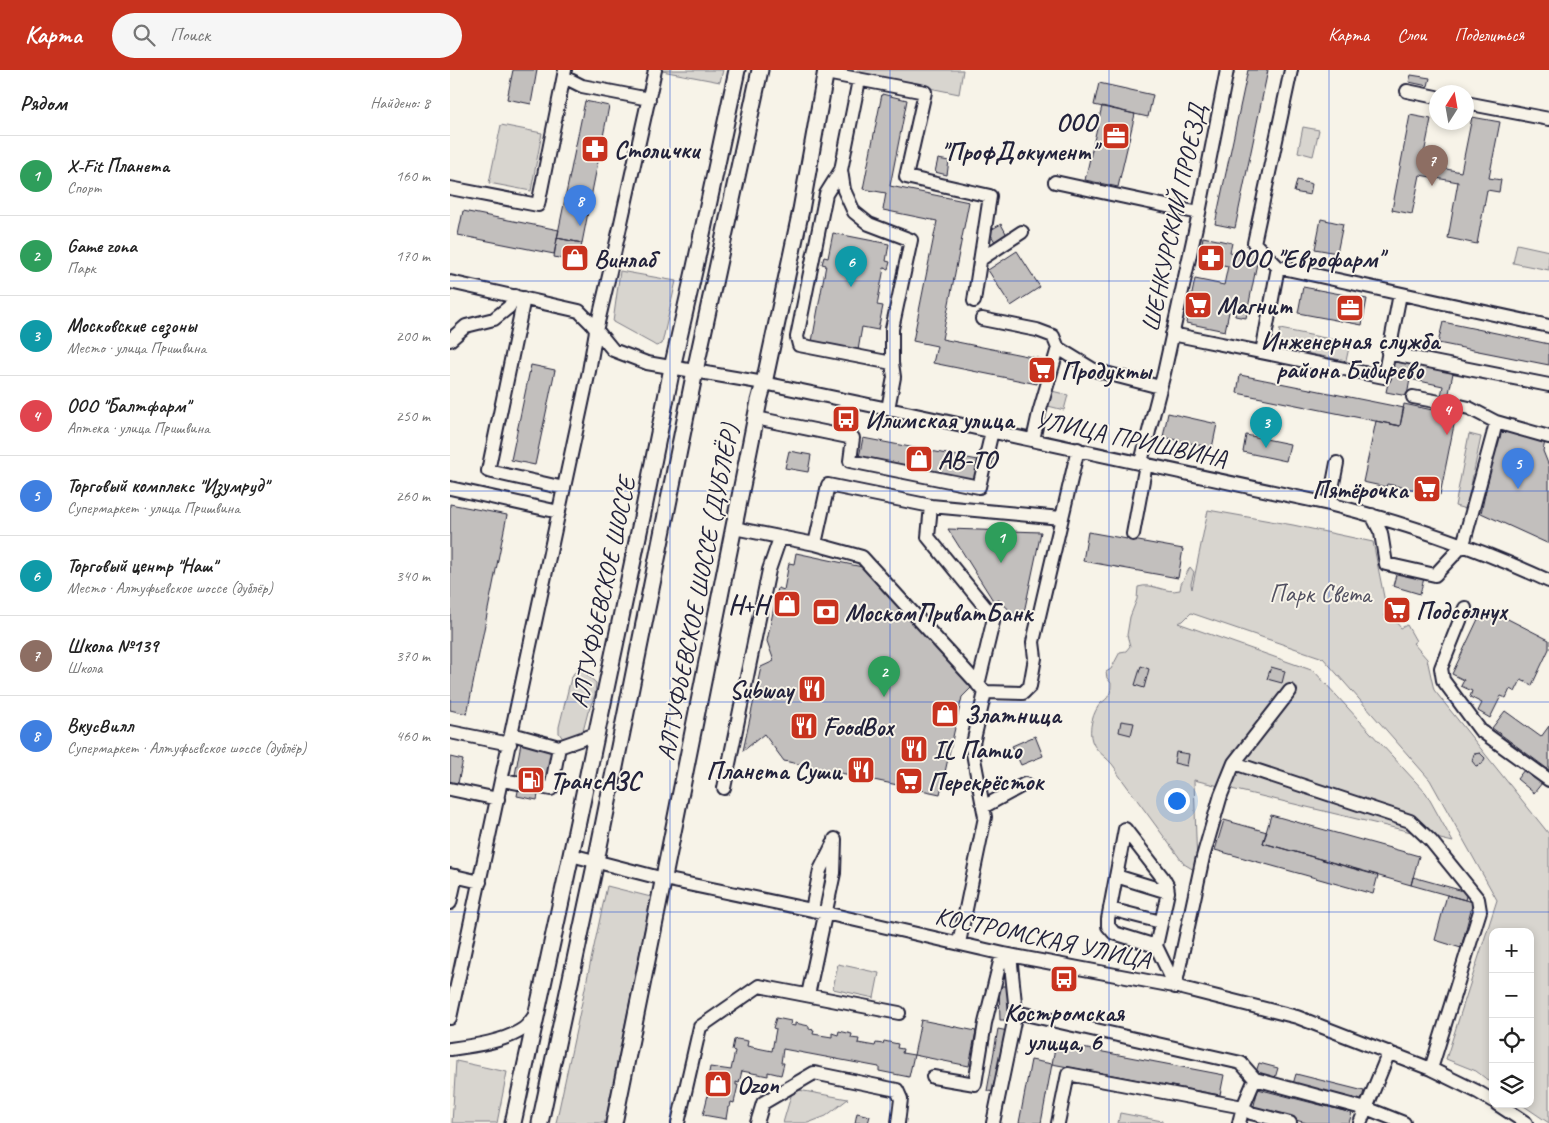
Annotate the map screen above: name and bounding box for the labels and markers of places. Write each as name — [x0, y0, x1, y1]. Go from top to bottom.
place label: ООО "ПрофДокумент" — [941, 107, 1102, 168]
office icon: ООО "ПрофДокумент" — [1101, 121, 1131, 151]
pharmacy icon: Столички — [580, 134, 610, 164]
place label: Столички — [614, 134, 702, 166]
pin: 7 — [1416, 145, 1448, 186]
pin: 8 — [564, 185, 596, 226]
shop icon: Винлаб — [560, 243, 590, 273]
place label: Винлаб — [594, 243, 661, 275]
pharmacy icon: ООО "Еврофарм" — [1196, 243, 1226, 273]
place label: ООО "Еврофарм" — [1230, 243, 1388, 275]
pin: 6 — [835, 246, 867, 287]
supermarket icon: Магнит — [1183, 290, 1213, 320]
place label: Магнит — [1217, 290, 1293, 322]
office icon: Инженерная служба района Бибирево — [1335, 293, 1365, 323]
place label: Инженерная служба района Бибирево — [1261, 325, 1442, 386]
supermarket icon: Продукты — [1027, 355, 1057, 385]
place label: Продукты — [1061, 355, 1153, 387]
pin: 4 — [1431, 394, 1463, 435]
bus stop icon: Илимская улица — [831, 404, 861, 434]
place label: Илимская улица — [865, 404, 1016, 436]
pin: 3 — [1250, 407, 1282, 448]
shop icon: АВ-ТО — [904, 444, 934, 474]
place label: АВ-ТО — [938, 444, 999, 476]
pin: 5 — [1502, 448, 1534, 489]
place label: Пятёрочка — [1312, 474, 1410, 506]
supermarket icon: Пятёрочка — [1412, 474, 1442, 504]
pin: 1 — [985, 522, 1017, 563]
place label: H+H — [728, 589, 773, 621]
shop icon: H+H — [772, 589, 802, 619]
supermarket icon: Подсолнух — [1382, 595, 1412, 625]
place label: Подсолнух — [1416, 595, 1509, 627]
bank icon: МоскомПриватБанк — [811, 597, 841, 627]
place label: МоскомПриватБанк — [845, 597, 1034, 629]
pin: 2 — [868, 656, 900, 697]
place label: Subway — [729, 674, 795, 706]
restaurant icon: Subway — [797, 674, 827, 704]
shop icon: Златница — [930, 699, 960, 729]
place label: Златница — [964, 699, 1063, 731]
restaurant icon: FoodBox — [789, 711, 819, 741]
place label: FoodBox — [823, 711, 895, 743]
restaurant icon: IL Патио — [899, 734, 929, 764]
place label: IL Патио — [933, 734, 1023, 766]
place label: Планета Суши — [706, 755, 844, 787]
restaurant icon: Планета Суши — [846, 755, 876, 785]
fuel station icon: ТрансАЗС — [516, 765, 546, 795]
place label: ТрансАЗС — [550, 765, 644, 797]
supermarket icon: Перекрёсток — [894, 766, 924, 796]
place label: Перекрёсток — [928, 766, 1045, 798]
bus stop icon: Костромская улица, 6 — [1049, 964, 1079, 994]
place label: Костромская улица, 6 — [1004, 997, 1126, 1058]
shop icon: Ozon — [703, 1069, 733, 1099]
place label: Ozon — [737, 1069, 779, 1101]

